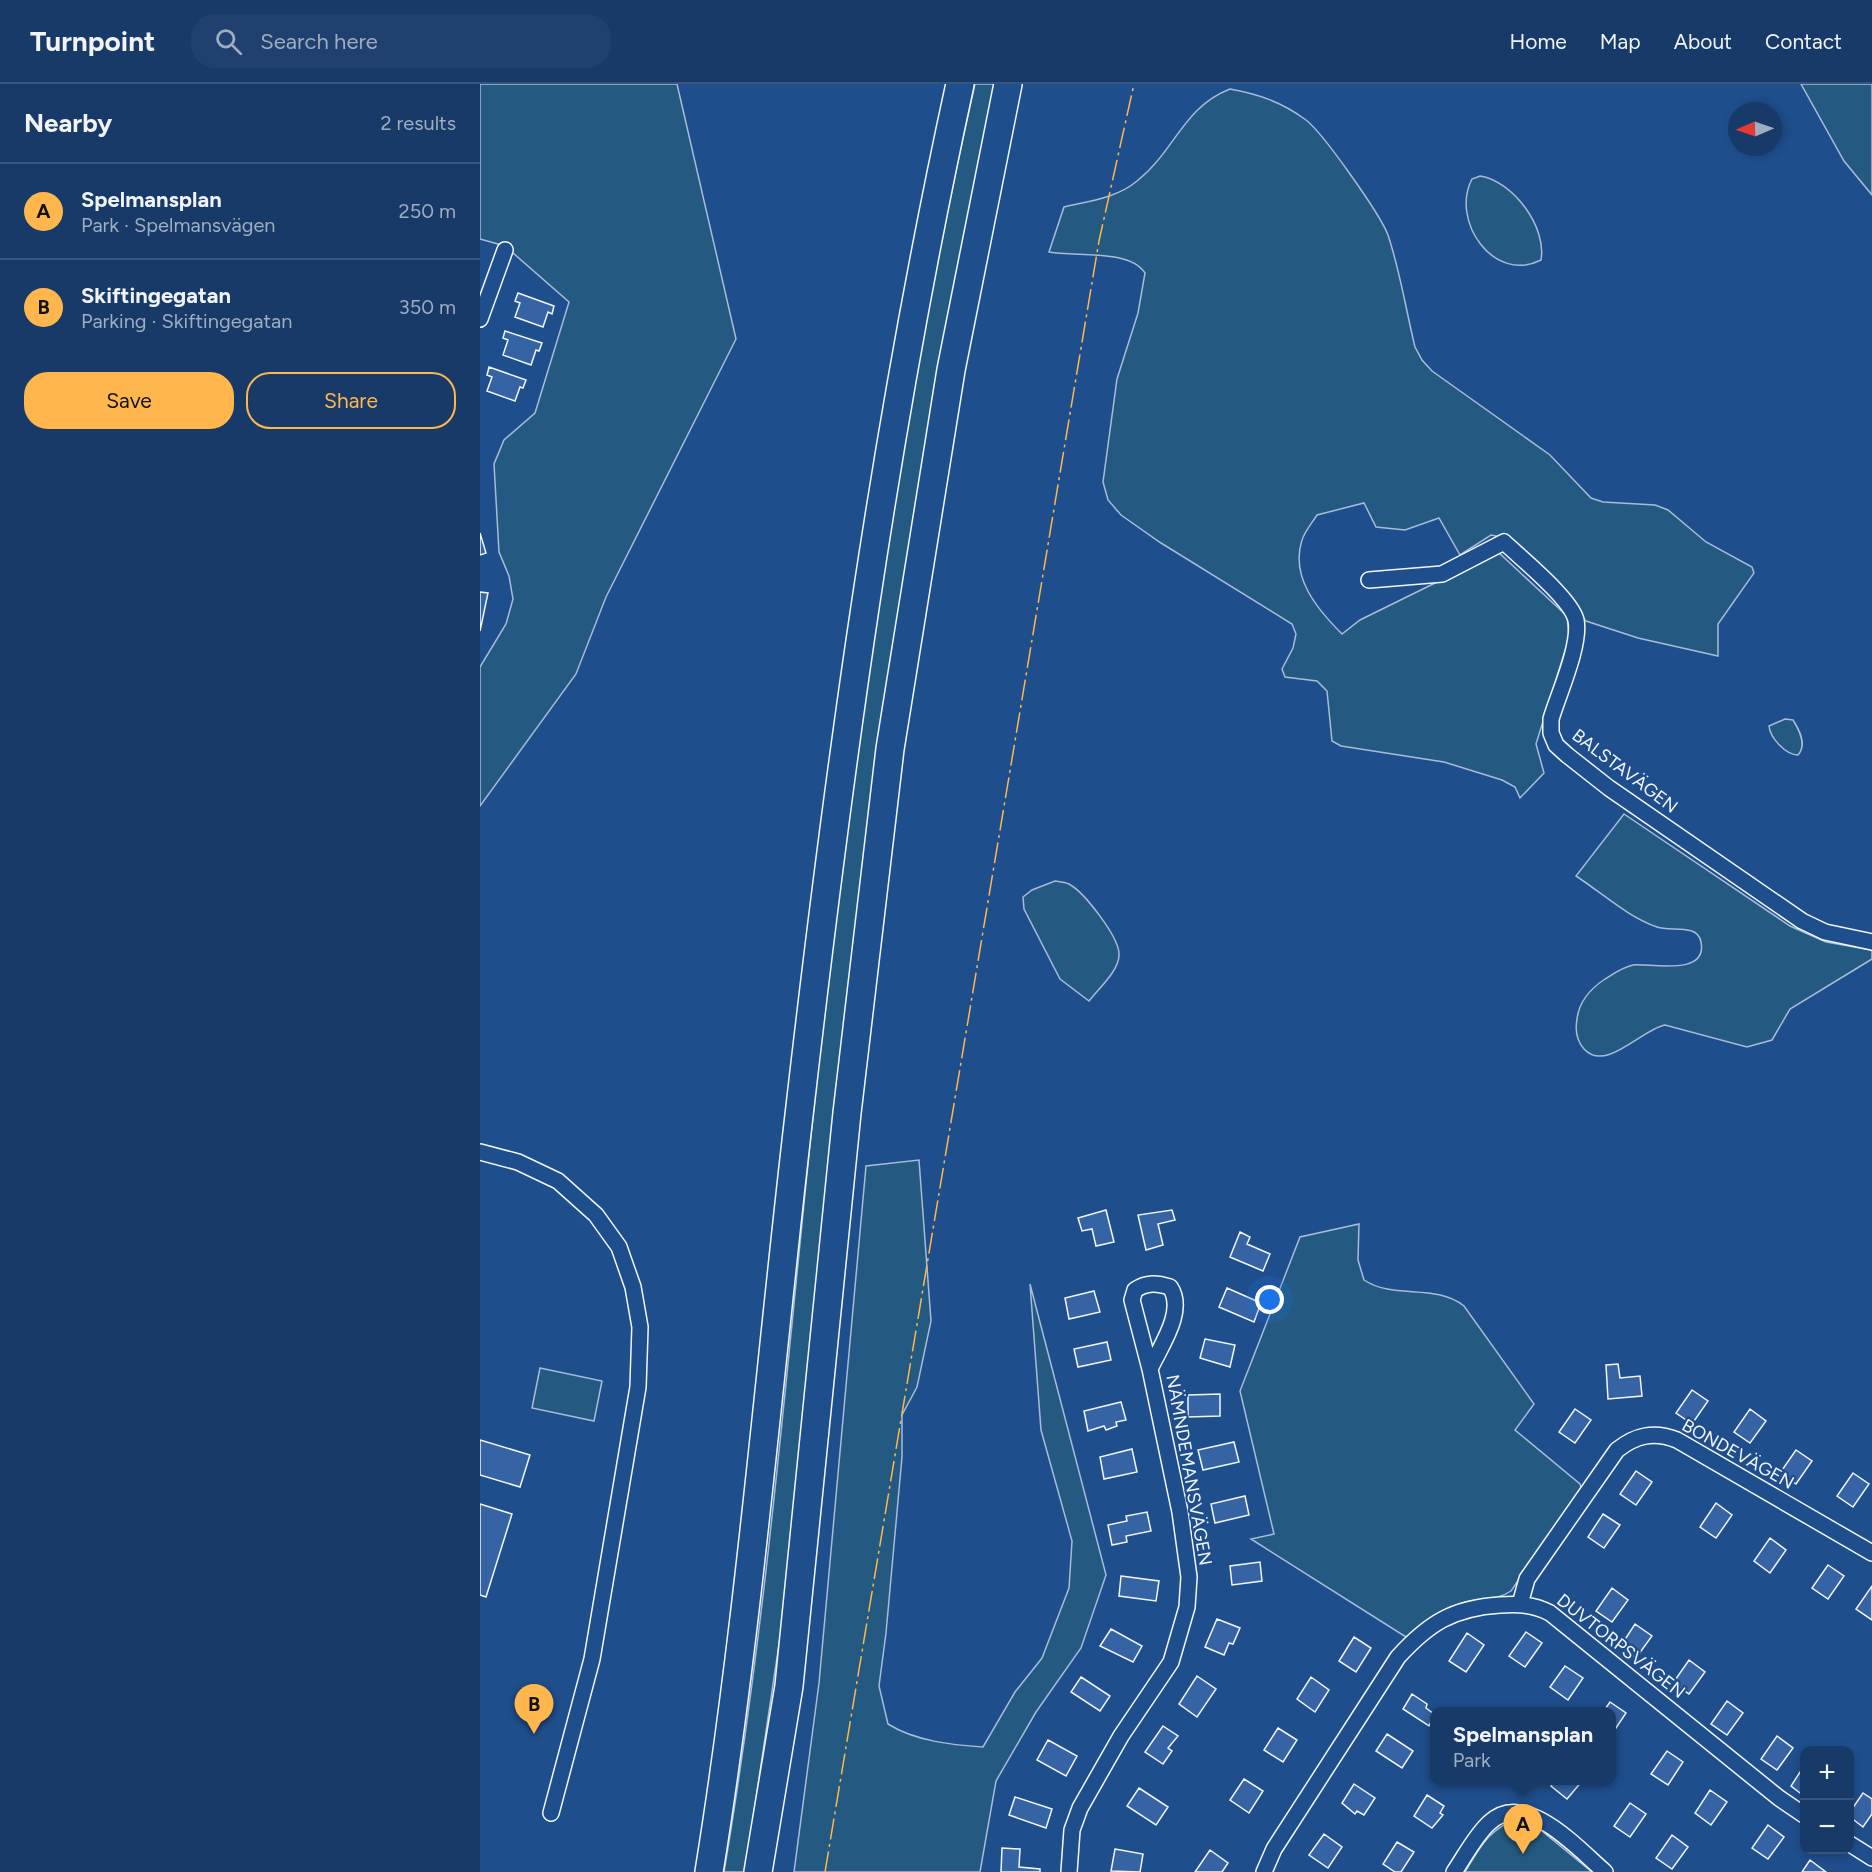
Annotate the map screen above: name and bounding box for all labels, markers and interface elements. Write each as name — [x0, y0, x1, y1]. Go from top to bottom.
search box — [191, 14, 611, 68]
text: Turnpoint — [30, 24, 155, 58]
icon: search — [212, 25, 245, 58]
text: Search here — [260, 28, 378, 55]
text: Home — [1510, 29, 1567, 54]
text: Map — [1600, 29, 1641, 54]
text: About — [1674, 29, 1732, 54]
text: Contact — [1765, 29, 1842, 54]
north arrow — [1728, 102, 1782, 156]
text: Nearby — [24, 107, 112, 139]
text: 2 results — [380, 111, 456, 135]
text: Spelmansplan — [81, 186, 222, 213]
text: A — [36, 199, 51, 223]
text: 250 m — [399, 199, 456, 223]
text: Park · Spelmansvägen — [81, 213, 276, 237]
text: Skiftingegatan — [81, 282, 231, 309]
text: B — [37, 295, 50, 319]
text: 350 m — [399, 295, 456, 319]
text: Parking · Skiftingegatan — [81, 309, 292, 333]
button: Save — [24, 372, 234, 429]
button: Share — [246, 372, 456, 429]
street label: BALSTAVÄGEN — [1568, 724, 1682, 818]
your location — [1255, 1285, 1284, 1314]
street label: NÄMNDEMANSVÄGEN — [1161, 1373, 1217, 1567]
street label: BONDEVÄGEN — [1678, 1414, 1798, 1494]
street label: DUVTORPSVÄGEN — [1552, 1589, 1690, 1703]
pin: B — [514, 1684, 554, 1734]
popup — [1430, 1707, 1616, 1785]
text: Spelmansplan — [1453, 1721, 1593, 1748]
map controls — [1800, 1746, 1854, 1854]
button: + — [1800, 1746, 1854, 1800]
text: Park — [1453, 1748, 1491, 1772]
button: − — [1800, 1800, 1854, 1854]
pin: A — [1504, 1804, 1542, 1854]

